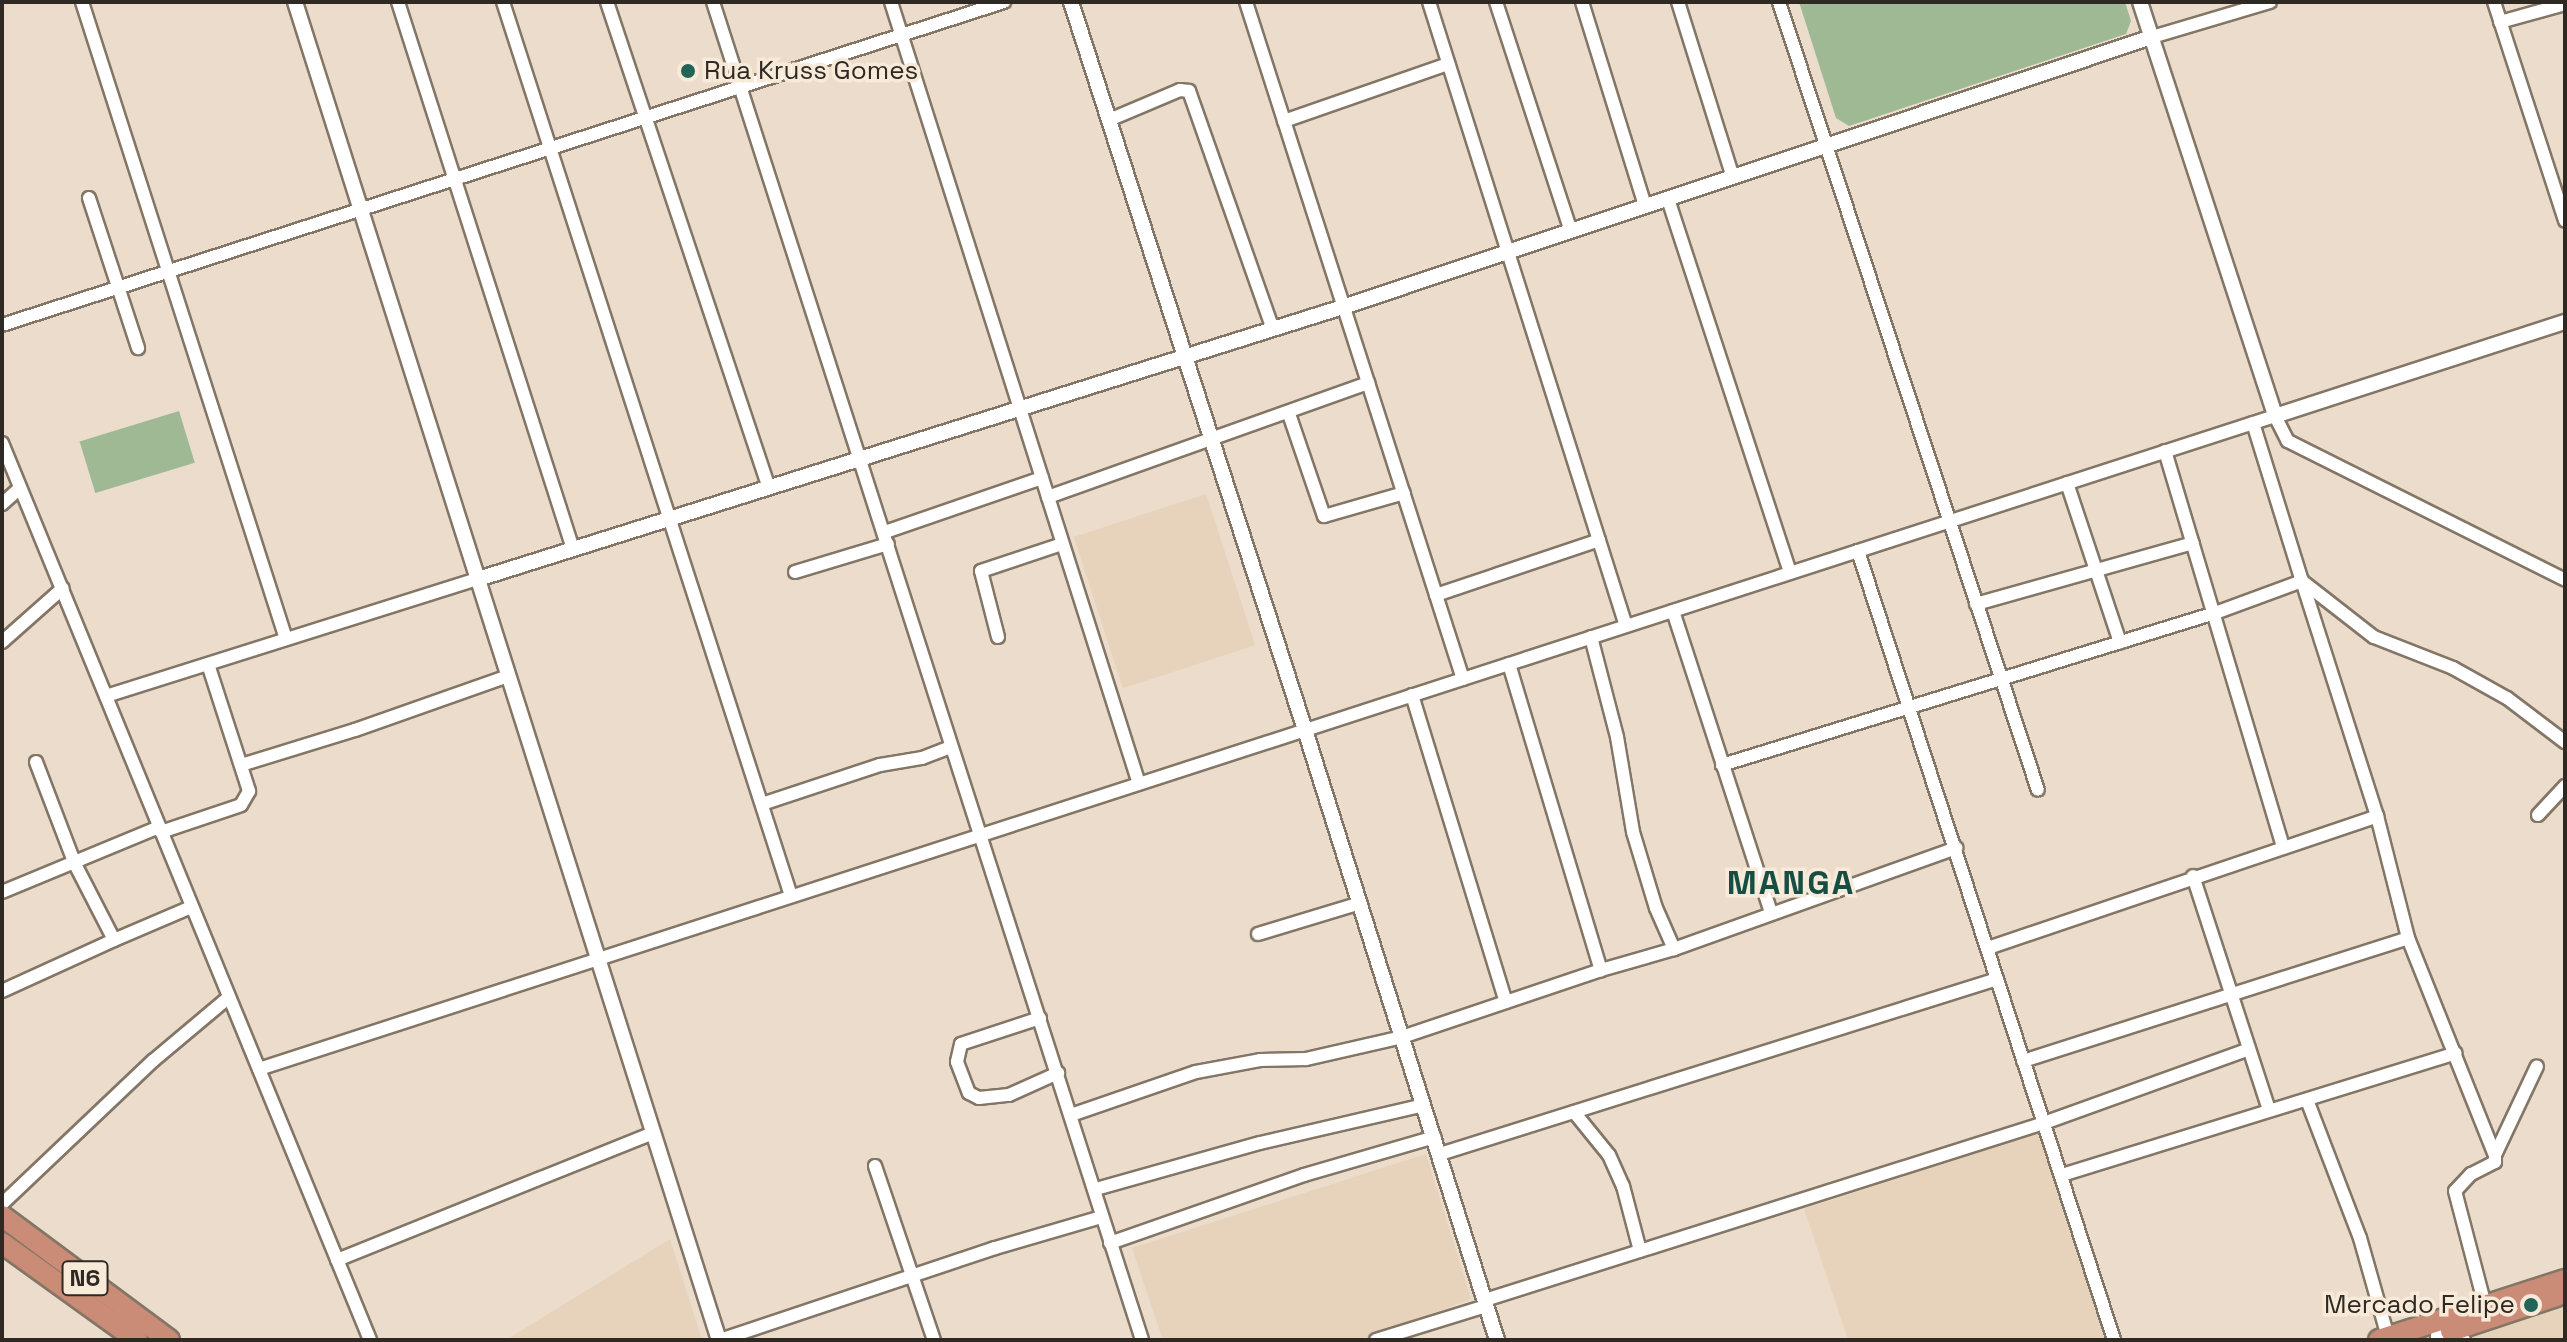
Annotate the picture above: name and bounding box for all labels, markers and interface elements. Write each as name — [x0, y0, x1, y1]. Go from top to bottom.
place label: Rua Kruss Gomes — [704, 55, 918, 87]
marker: Rua Kruss Gomes — [679, 62, 697, 80]
district label: MANGA — [1727, 863, 1855, 903]
road number: N6 — [61, 1258, 109, 1298]
place label: Mercado Felipe — [2324, 1289, 2515, 1321]
marker: Mercado Felipe — [2522, 1296, 2540, 1314]

